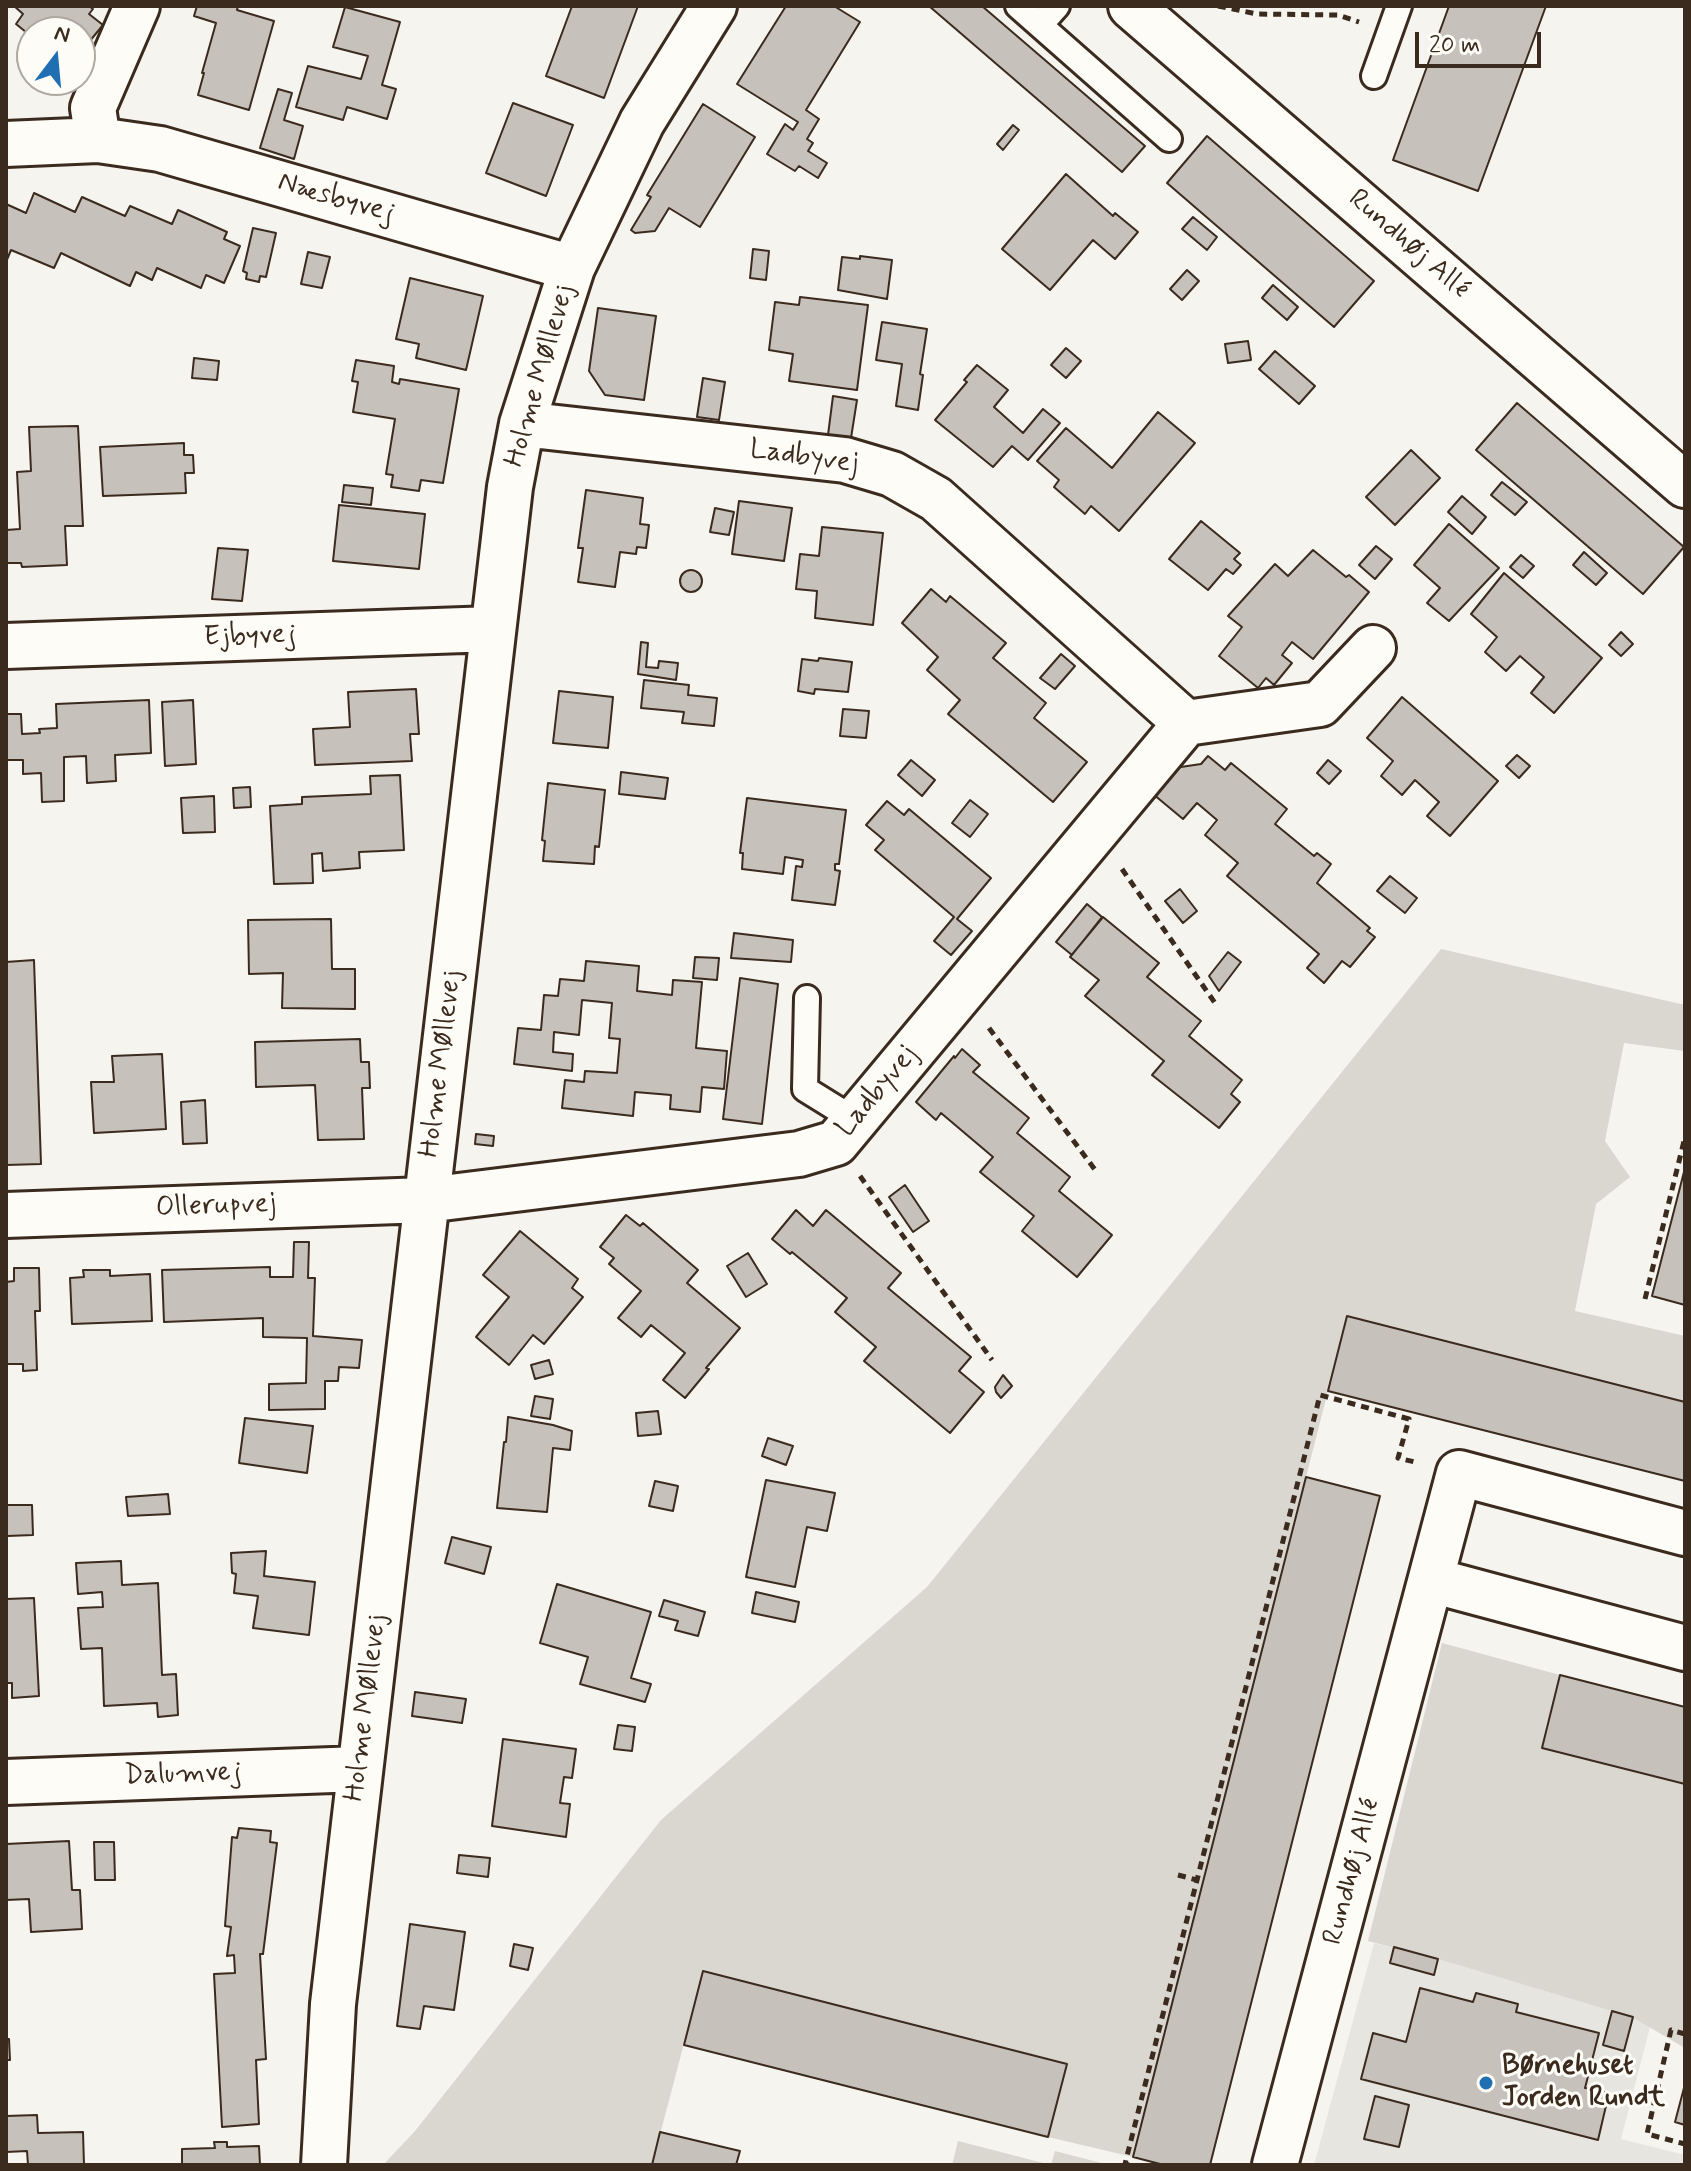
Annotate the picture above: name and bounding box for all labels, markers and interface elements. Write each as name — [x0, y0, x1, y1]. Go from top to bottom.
north arrow — [16, 16, 96, 96]
scale bar — [1419, 16, 1545, 66]
text: N — [51, 19, 73, 50]
text: 20 m — [1429, 30, 1480, 61]
street label: Næsbyvej — [274, 166, 398, 232]
street label: Rundhøj Allé — [1340, 183, 1476, 307]
street label: Holme Møllevej — [499, 281, 583, 471]
street label: Ladbyvej — [748, 434, 860, 482]
street label: Ejbyvej — [203, 619, 297, 655]
street label: Holme Møllevej — [414, 968, 470, 1160]
street label: Ladbyvej — [830, 1039, 926, 1145]
street label: Ollerupvej — [155, 1188, 277, 1226]
street label: Holme Møllevej — [339, 1612, 395, 1804]
street label: Dalumvej — [124, 1756, 242, 1794]
street label: Rundhøj Allé — [1317, 1795, 1389, 1949]
place label: Børnehuset Jorden Rundt — [1502, 2050, 1665, 2116]
marker: Børnehuset Jorden Rundt — [1477, 2074, 1495, 2092]

